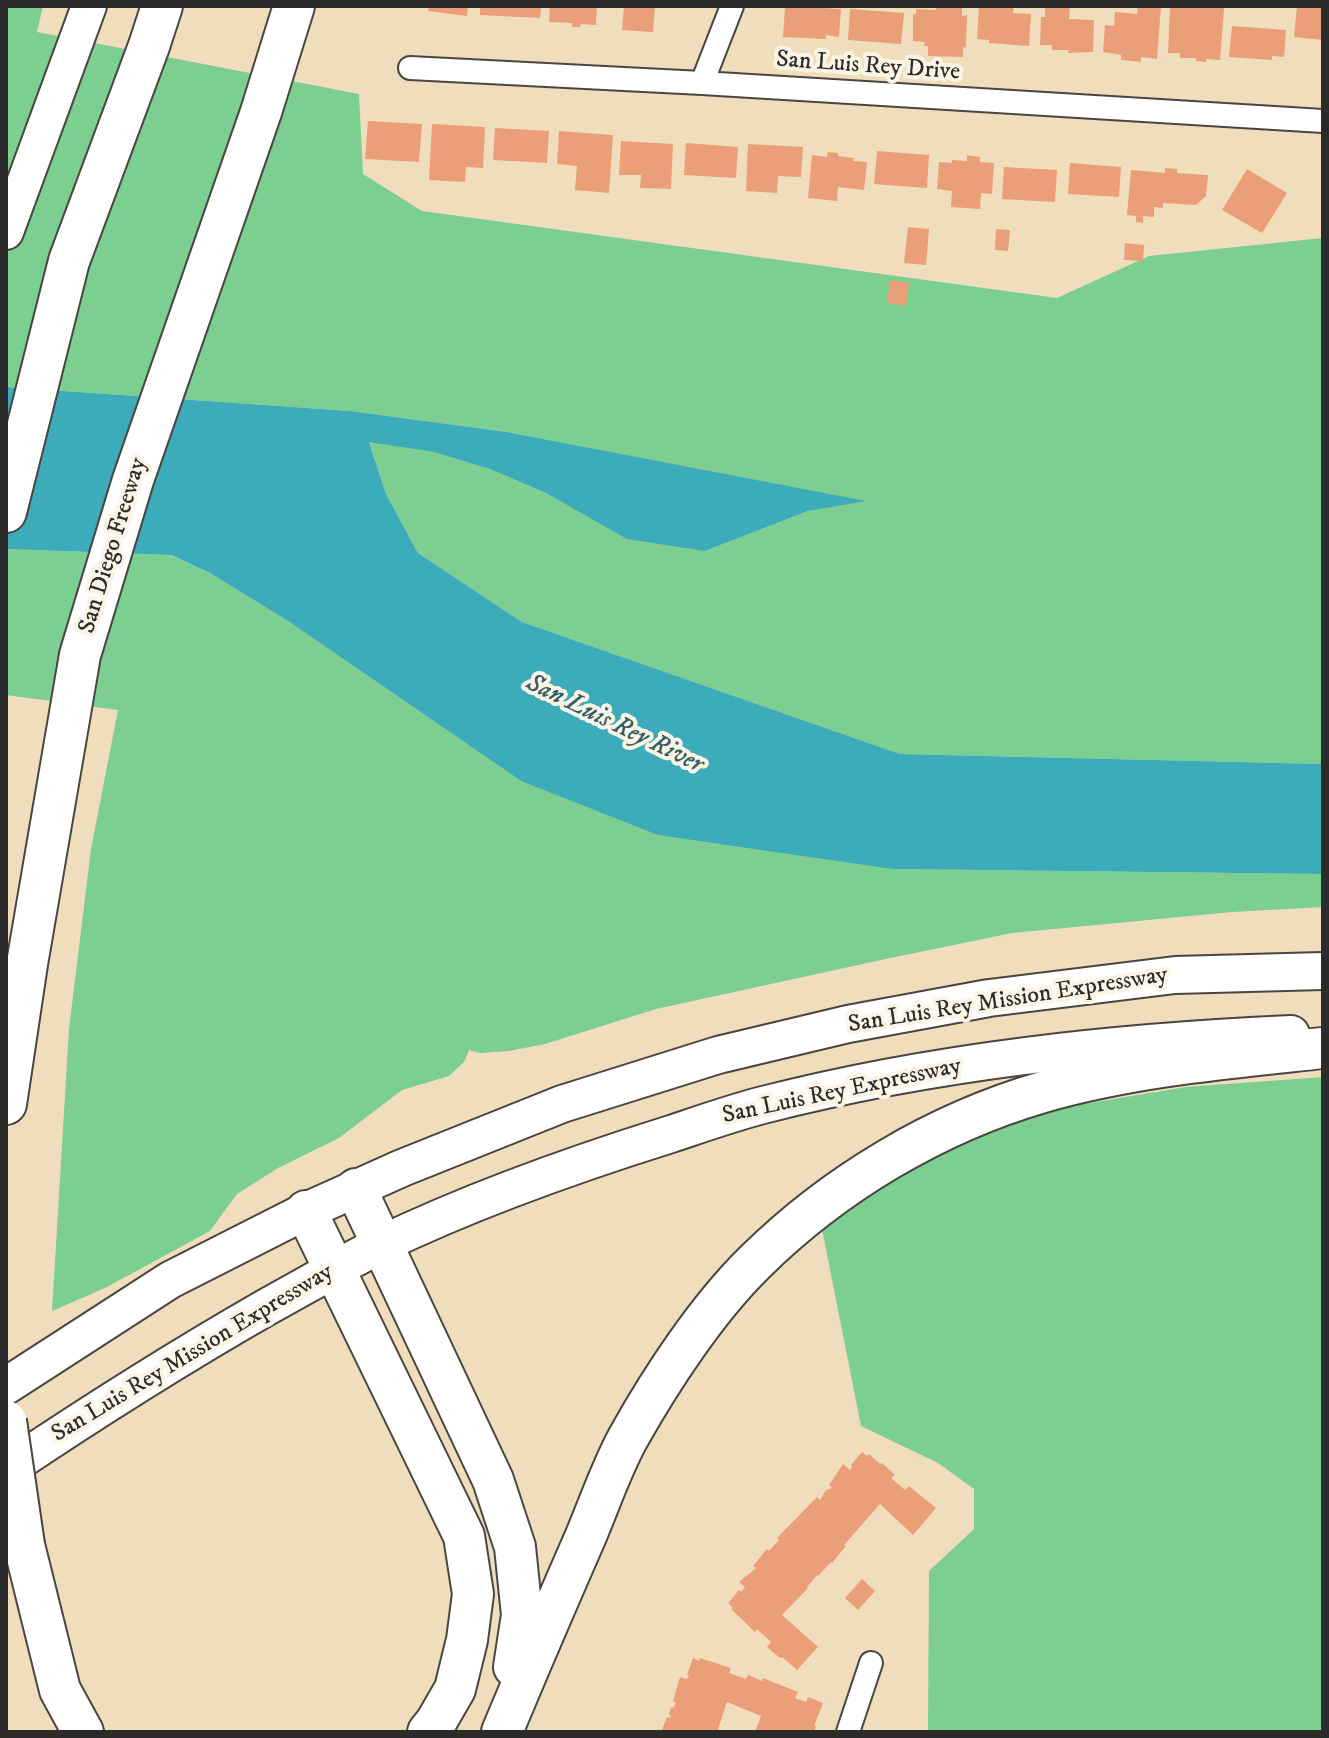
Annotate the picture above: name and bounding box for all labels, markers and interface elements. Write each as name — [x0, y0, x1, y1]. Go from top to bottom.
street label: San Luis Rey Drive — [775, 46, 961, 88]
street label: San Diego Freeway — [74, 455, 154, 637]
water label: San Luis Rey River — [520, 669, 708, 781]
street label: San Luis Rey Mission Expressway — [846, 962, 1170, 1040]
street label: San Luis Rey Expressway — [720, 1053, 964, 1131]
street label: San Luis Rey Mission Expressway — [47, 1258, 339, 1450]

